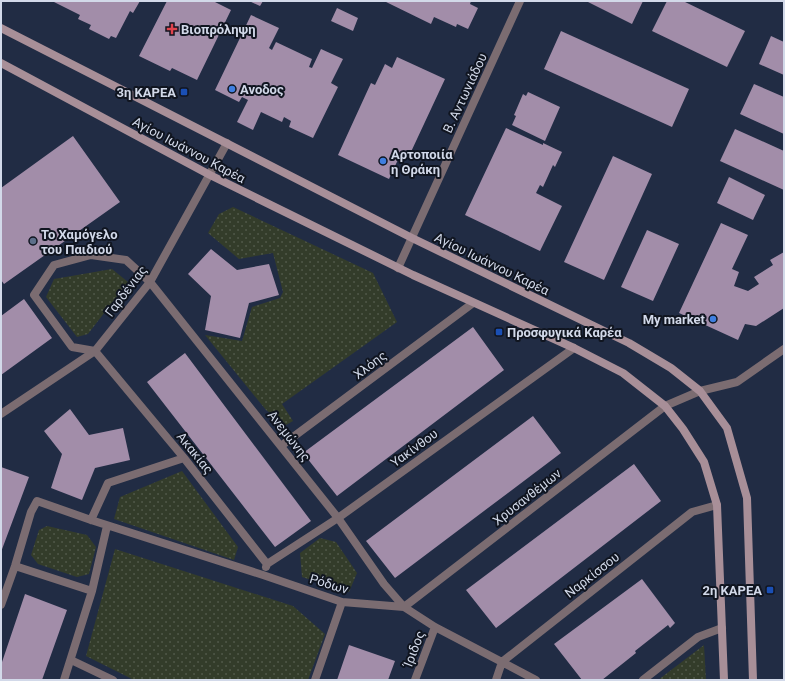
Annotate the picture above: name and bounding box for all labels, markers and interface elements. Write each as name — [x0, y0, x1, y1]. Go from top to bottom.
place label: Βιοπρόληψη — [181, 22, 256, 37]
marker: Βιοπρόληψη — [166, 23, 178, 35]
street label: Β. Αντωνιάδου — [440, 51, 490, 135]
place label: Ανοδος — [240, 82, 284, 97]
marker: Ανοδος — [227, 84, 237, 94]
place label: 3η ΚΑΡΕΑ — [117, 85, 176, 100]
marker: 3η ΚΑΡΕΑ — [179, 87, 189, 97]
street label: Αγίου Ιωάννου Καρέα — [130, 114, 249, 186]
place label: Αρτοποιία η Θράκη — [391, 147, 453, 177]
marker: Αρτοποιία η Θράκη — [378, 156, 388, 166]
place label: Το Χαμόγελο του Παιδιού — [41, 227, 118, 257]
street label: Αγίου Ιωάννου Καρέα — [432, 230, 552, 299]
marker: Το Χαμόγελο του Παιδιού — [28, 236, 38, 246]
street label: Γαρδένιας — [102, 263, 150, 319]
place label: My market — [643, 312, 706, 327]
marker: My market — [708, 314, 718, 324]
place label: Προσφυγικά Καρέα — [507, 325, 622, 340]
marker: Προσφυγικά Καρέα — [494, 327, 504, 337]
street label: Χλόης — [351, 348, 389, 382]
street label: Ανεμώνης — [265, 408, 313, 464]
street label: Υακίνθου — [388, 426, 440, 470]
street label: Ακακίας — [174, 429, 216, 477]
street label: Χρυσανθέμων — [490, 465, 565, 528]
street label: Ναρκίσσου — [562, 549, 622, 601]
street label: Ρόδων — [308, 571, 351, 597]
place label: 2η ΚΑΡΕΑ — [703, 583, 762, 598]
marker: 2η ΚΑΡΕΑ — [765, 585, 775, 595]
street label: Ίριδος — [400, 629, 428, 670]

